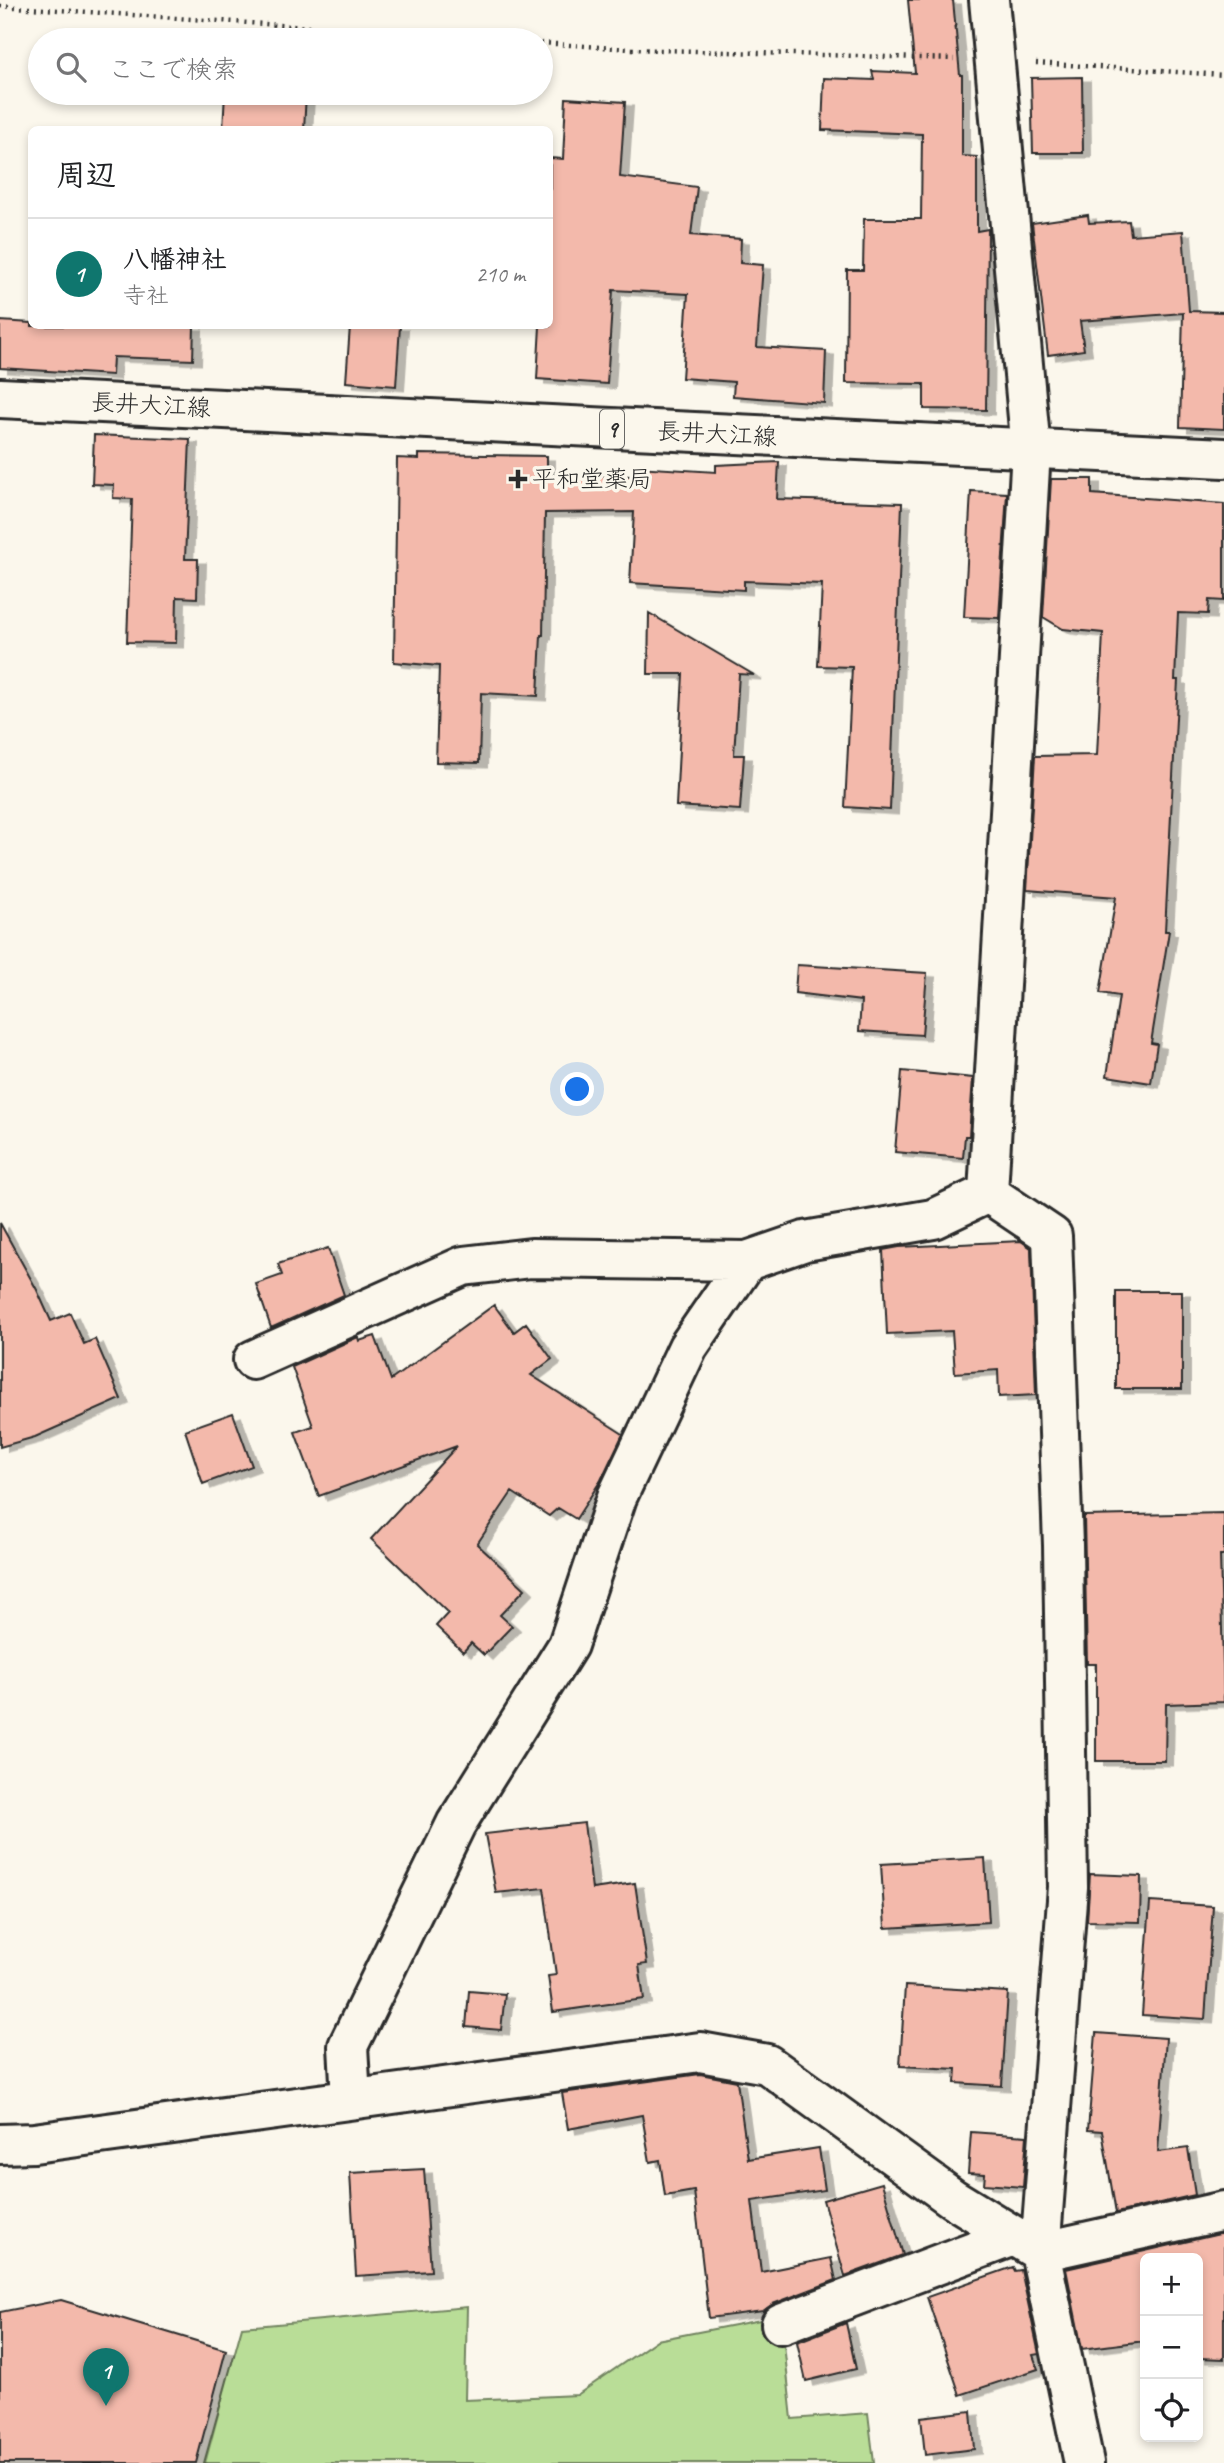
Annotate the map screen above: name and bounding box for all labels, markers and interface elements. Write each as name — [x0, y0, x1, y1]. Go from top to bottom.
search box — [28, 28, 553, 105]
icon: search — [52, 48, 90, 86]
text: ここで検索 — [108, 53, 238, 86]
text: 周辺 — [56, 156, 116, 194]
text: 八幡神社 — [123, 243, 227, 276]
text: 1 — [74, 260, 84, 289]
text: 210 m — [476, 260, 525, 289]
text: 寺社 — [123, 281, 169, 310]
street label: 長井大江線 — [90, 387, 212, 423]
road number: 9 — [600, 410, 624, 448]
street label: 長井大江線 — [656, 416, 778, 452]
place label: 平和堂薬局 — [532, 464, 652, 494]
marker: 平和堂薬局 — [510, 471, 526, 487]
your location — [560, 1072, 594, 1106]
map controls — [1140, 2253, 1203, 2442]
button: + — [1140, 2253, 1203, 2316]
button: − — [1140, 2316, 1203, 2379]
pin: 1 — [83, 2348, 129, 2406]
button: locate — [1140, 2379, 1203, 2442]

